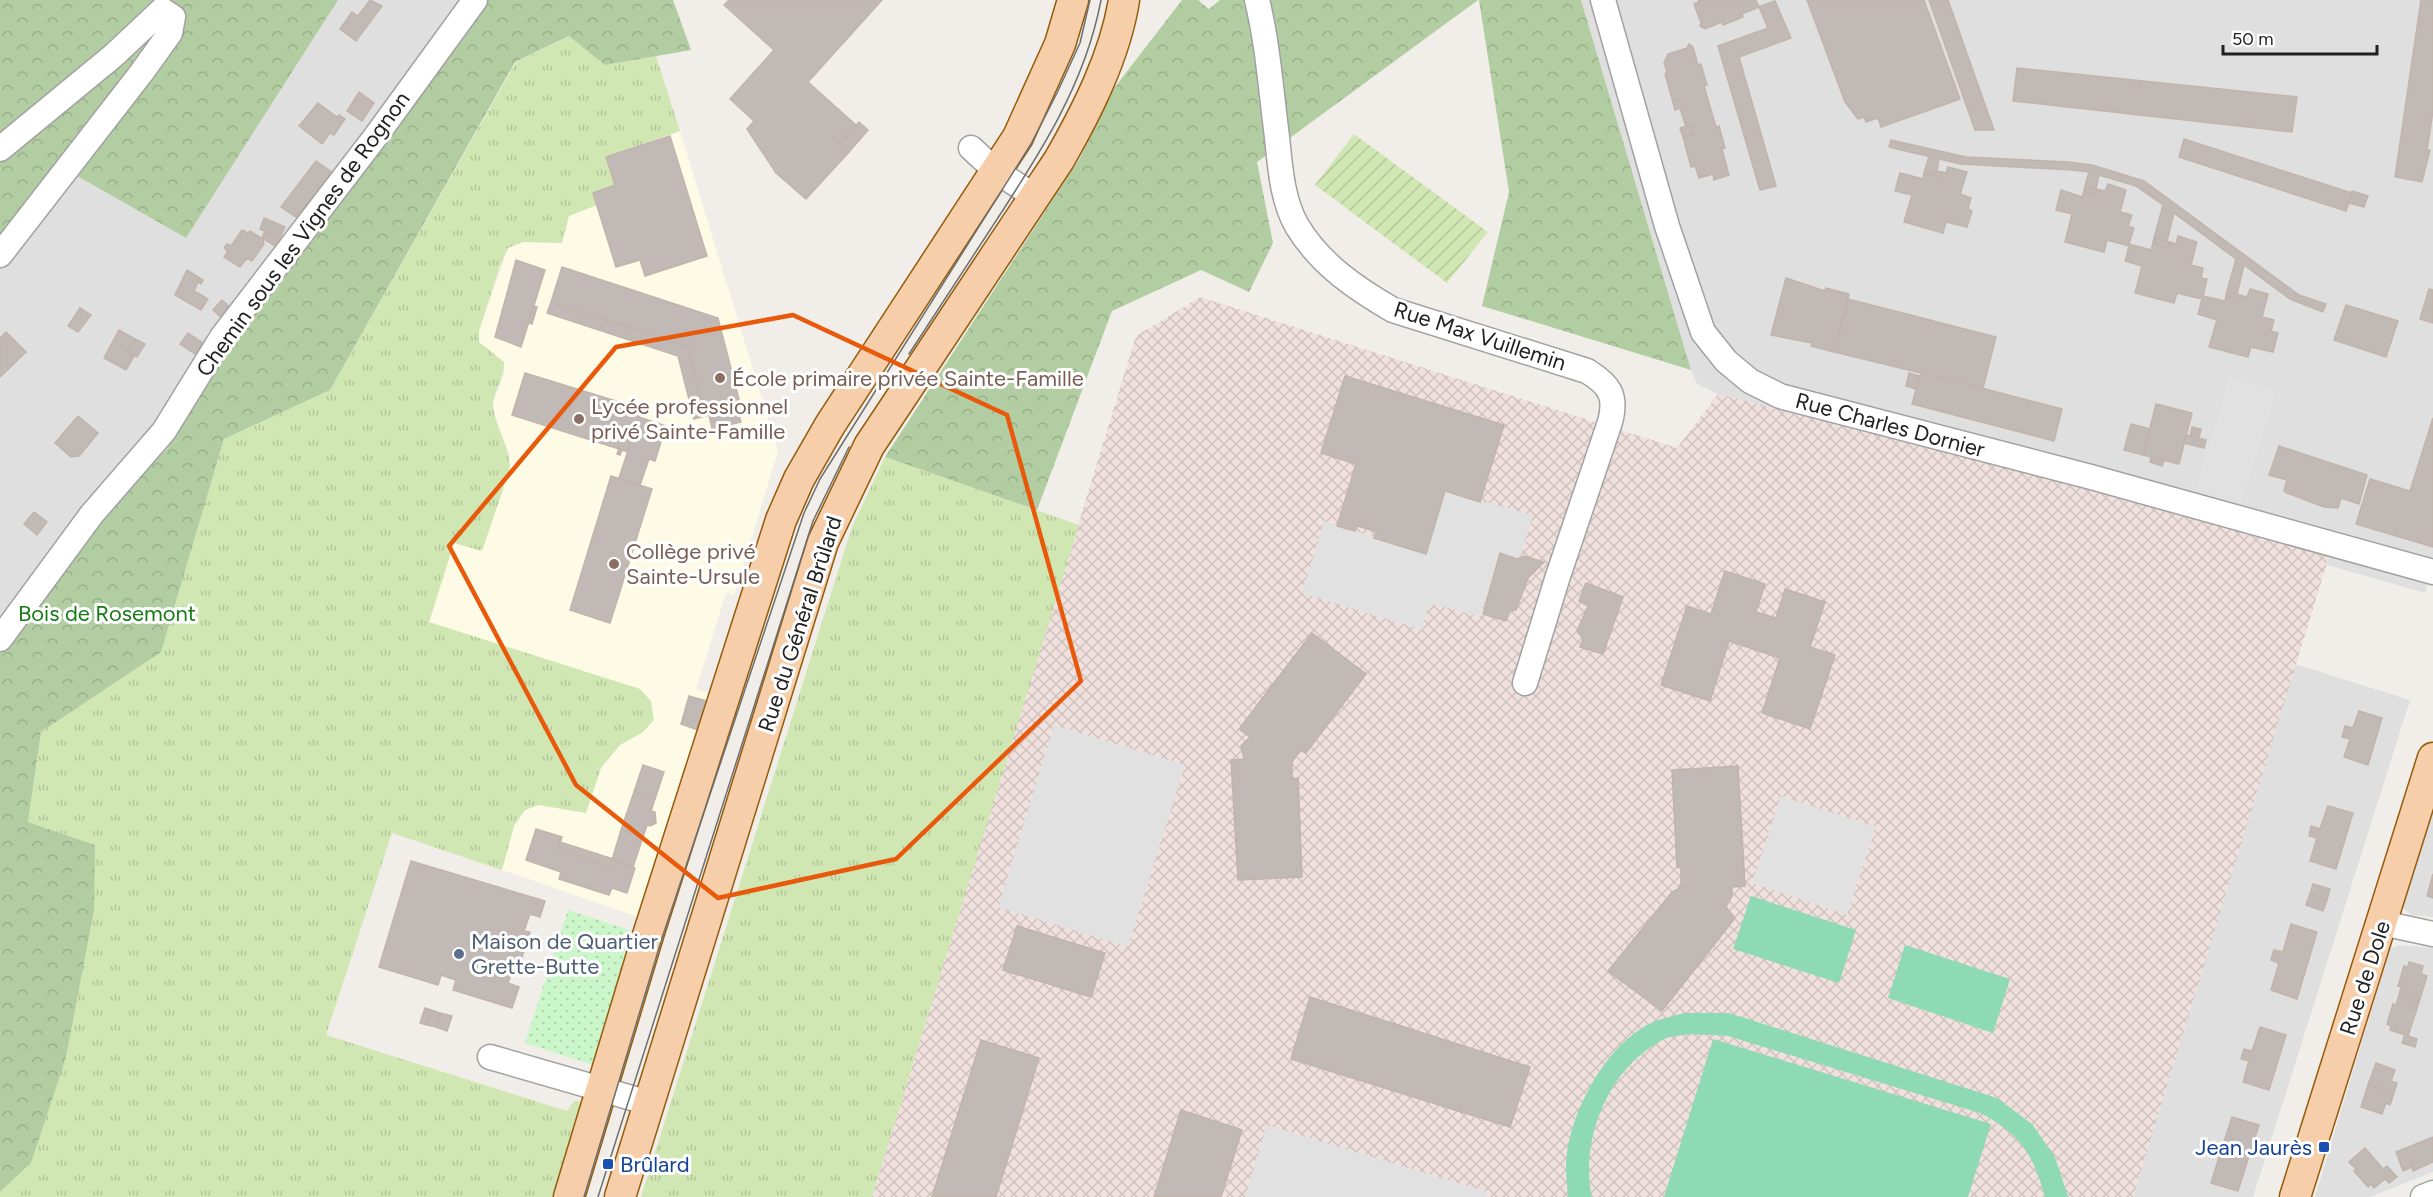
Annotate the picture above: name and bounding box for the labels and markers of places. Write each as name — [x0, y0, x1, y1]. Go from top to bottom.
place label: École primaire privée Sainte-Famille — [732, 365, 1084, 392]
marker: École primaire privée Sainte-Famille — [713, 371, 727, 385]
place label: Lycée professionnel privé Sainte-Famille — [591, 393, 788, 445]
marker: Lycée professionnel privé Sainte-Famille — [572, 412, 586, 426]
place label: Collège privé Sainte-Ursule — [626, 538, 760, 590]
marker: Collège privé Sainte-Ursule — [607, 557, 621, 571]
place label: Maison de Quartier Grette-Butte — [471, 928, 659, 980]
marker: Maison de Quartier Grette-Butte — [452, 947, 466, 961]
place label: Jean Jaurès — [2195, 1134, 2312, 1161]
marker: Jean Jaurès — [2317, 1140, 2331, 1154]
place label: Brûlard — [620, 1151, 690, 1178]
marker: Brûlard — [601, 1157, 615, 1171]

